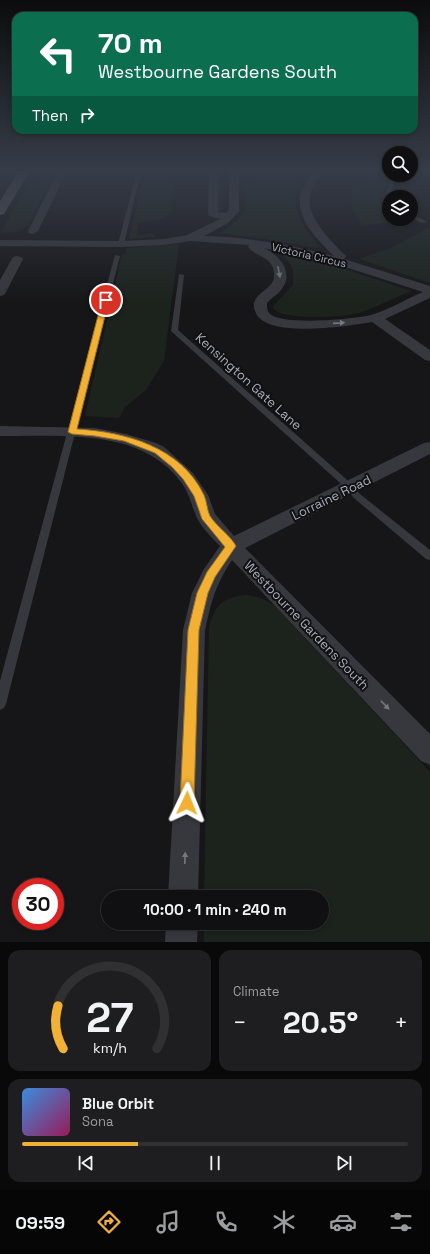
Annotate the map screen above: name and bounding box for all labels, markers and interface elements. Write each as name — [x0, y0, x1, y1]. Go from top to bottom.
text: 70 m — [98, 25, 163, 61]
icon: left — [32, 28, 84, 80]
text: Westbourne Gardens South — [98, 60, 337, 83]
icon: right — [76, 104, 98, 126]
text: Then — [32, 106, 68, 125]
map controls — [382, 146, 418, 226]
button: search — [382, 146, 418, 182]
button: layers — [382, 190, 418, 226]
street label: Victoria Circus — [270, 240, 348, 270]
one-way arrow — [277, 266, 283, 278]
pin — [89, 283, 123, 317]
icon: arrive — [95, 289, 117, 311]
one-way arrow — [333, 320, 346, 326]
street label: Kensington Gate Lane — [192, 329, 305, 434]
street label: Lorraine Road — [289, 471, 374, 524]
street label: Westbourne Gardens South — [241, 557, 373, 693]
one-way arrow — [380, 700, 390, 710]
position arrow — [166, 782, 208, 824]
one-way arrow — [181, 852, 188, 864]
speed limit sign: 30 — [12, 878, 64, 930]
text: 10:00 · 1 min · 240 m — [143, 900, 287, 919]
text: Climate — [233, 983, 279, 1000]
text: 27 — [86, 990, 133, 1043]
text: 20.5° — [283, 1003, 358, 1042]
text: − — [233, 1008, 247, 1036]
text: + — [394, 1008, 408, 1036]
text: km/h — [92, 1038, 127, 1056]
text: Blue Orbit — [82, 1094, 154, 1113]
text: Sona — [82, 1113, 113, 1130]
icon: previous — [75, 1152, 97, 1174]
icon: pause — [204, 1152, 226, 1174]
icon: next — [333, 1152, 355, 1174]
icon: directions — [95, 1208, 123, 1236]
icon: music — [154, 1208, 182, 1236]
icon: phone — [212, 1208, 240, 1236]
icon: climate — [270, 1208, 298, 1236]
icon: car — [329, 1208, 357, 1236]
icon: filters — [387, 1208, 415, 1236]
text: 09:59 — [15, 1211, 65, 1234]

